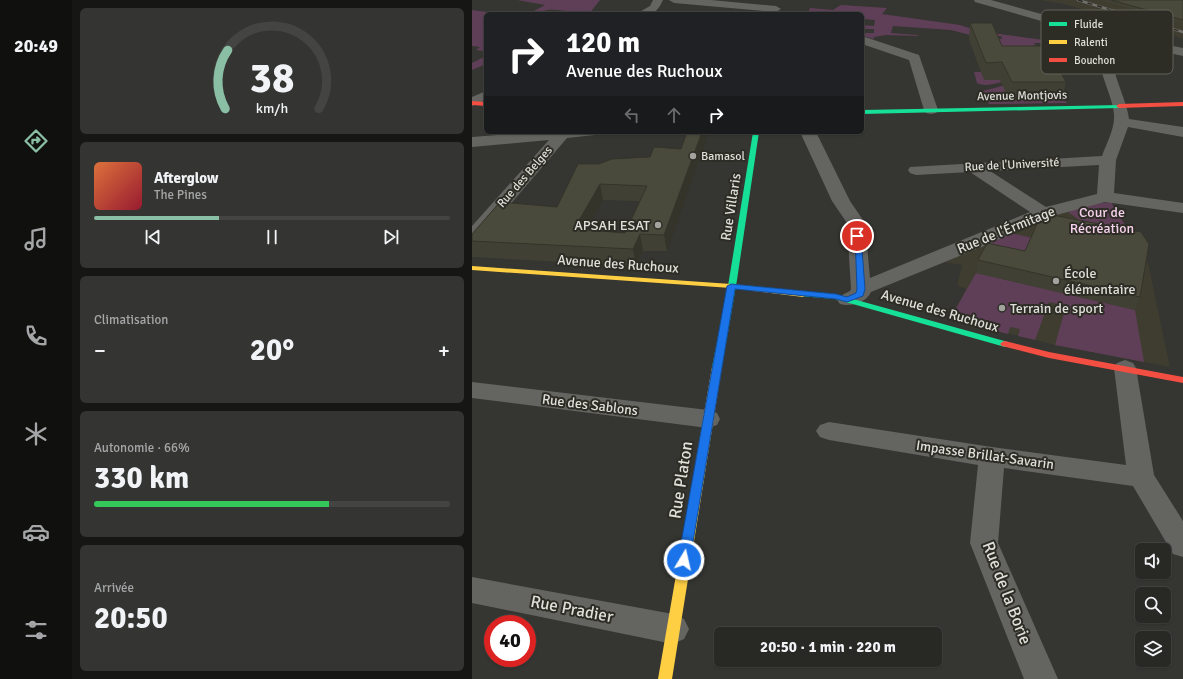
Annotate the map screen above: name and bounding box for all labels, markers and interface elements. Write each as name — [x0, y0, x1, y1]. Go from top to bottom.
legend — [1041, 10, 1173, 74]
text: Fluide — [1074, 18, 1103, 31]
text: 120 m — [566, 26, 640, 60]
icon: right — [500, 28, 552, 80]
text: 20:49 — [14, 35, 58, 57]
text: Ralenti — [1074, 36, 1108, 49]
text: 38 — [250, 53, 294, 104]
text: Bouchon — [1074, 54, 1115, 67]
text: Avenue des Ruchoux — [566, 60, 723, 82]
street label: Avenue Montjovis — [977, 88, 1067, 104]
text: km/h — [256, 100, 288, 117]
icon: left — [621, 104, 643, 126]
icon: ahead — [663, 104, 685, 126]
icon: right — [705, 104, 727, 126]
icon: directions — [22, 127, 50, 155]
street label: Rue des Belges — [494, 143, 556, 211]
place label: Bamasol — [701, 149, 745, 164]
marker: Bamasol — [688, 151, 698, 161]
street label: Rue de l'Université — [964, 155, 1060, 175]
text: Afterglow — [154, 169, 218, 187]
street label: Rue Villaris — [717, 172, 745, 242]
text: The Pines — [154, 187, 207, 203]
street label: Rue de l'Érmitage — [955, 203, 1057, 257]
park label: Cour de Récréation — [1070, 204, 1134, 237]
place label: APSAH ESAT — [574, 217, 650, 234]
pin — [840, 219, 874, 253]
marker: APSAH ESAT — [653, 220, 663, 230]
icon: music — [22, 225, 50, 253]
icon: arrive — [846, 225, 868, 247]
icon: previous — [142, 226, 164, 248]
icon: pause — [261, 226, 283, 248]
icon: next — [380, 226, 402, 248]
street label: Avenue des Ruchoux — [557, 251, 680, 277]
place label: École élémentaire — [1064, 265, 1136, 298]
marker: École élémentaire — [1051, 276, 1061, 286]
street label: Avenue des Ruchoux — [879, 286, 1001, 336]
place label: Terrain de sport — [1010, 300, 1103, 317]
marker: Terrain de sport — [997, 303, 1007, 313]
text: Climatisation — [94, 312, 168, 328]
icon: phone — [22, 322, 50, 350]
text: 20° — [250, 332, 294, 369]
text: − — [94, 337, 106, 364]
text: + — [438, 337, 450, 364]
street label: Rue des Sablons — [541, 391, 639, 419]
icon: climate — [22, 420, 50, 448]
street label: Impasse Brillat-Savarin — [915, 437, 1055, 473]
text: Autonomie · 66% — [94, 440, 190, 456]
street label: Rue Platon — [665, 440, 697, 520]
text: 330 km — [94, 460, 189, 497]
icon: car — [22, 518, 50, 546]
street label: Rue de la Borie — [978, 538, 1036, 648]
position arrow — [663, 539, 705, 581]
map controls — [1135, 543, 1171, 667]
button: sound — [1135, 543, 1171, 579]
text: Arrivée — [94, 580, 134, 596]
button: search — [1135, 587, 1171, 623]
street label: Rue Pradier — [529, 591, 616, 627]
text: 20:50 — [94, 600, 168, 637]
speed limit sign: 40 — [484, 615, 536, 667]
icon: filters — [22, 616, 50, 644]
button: layers — [1135, 631, 1171, 667]
text: 20:50 · 1 min · 220 m — [760, 638, 896, 656]

